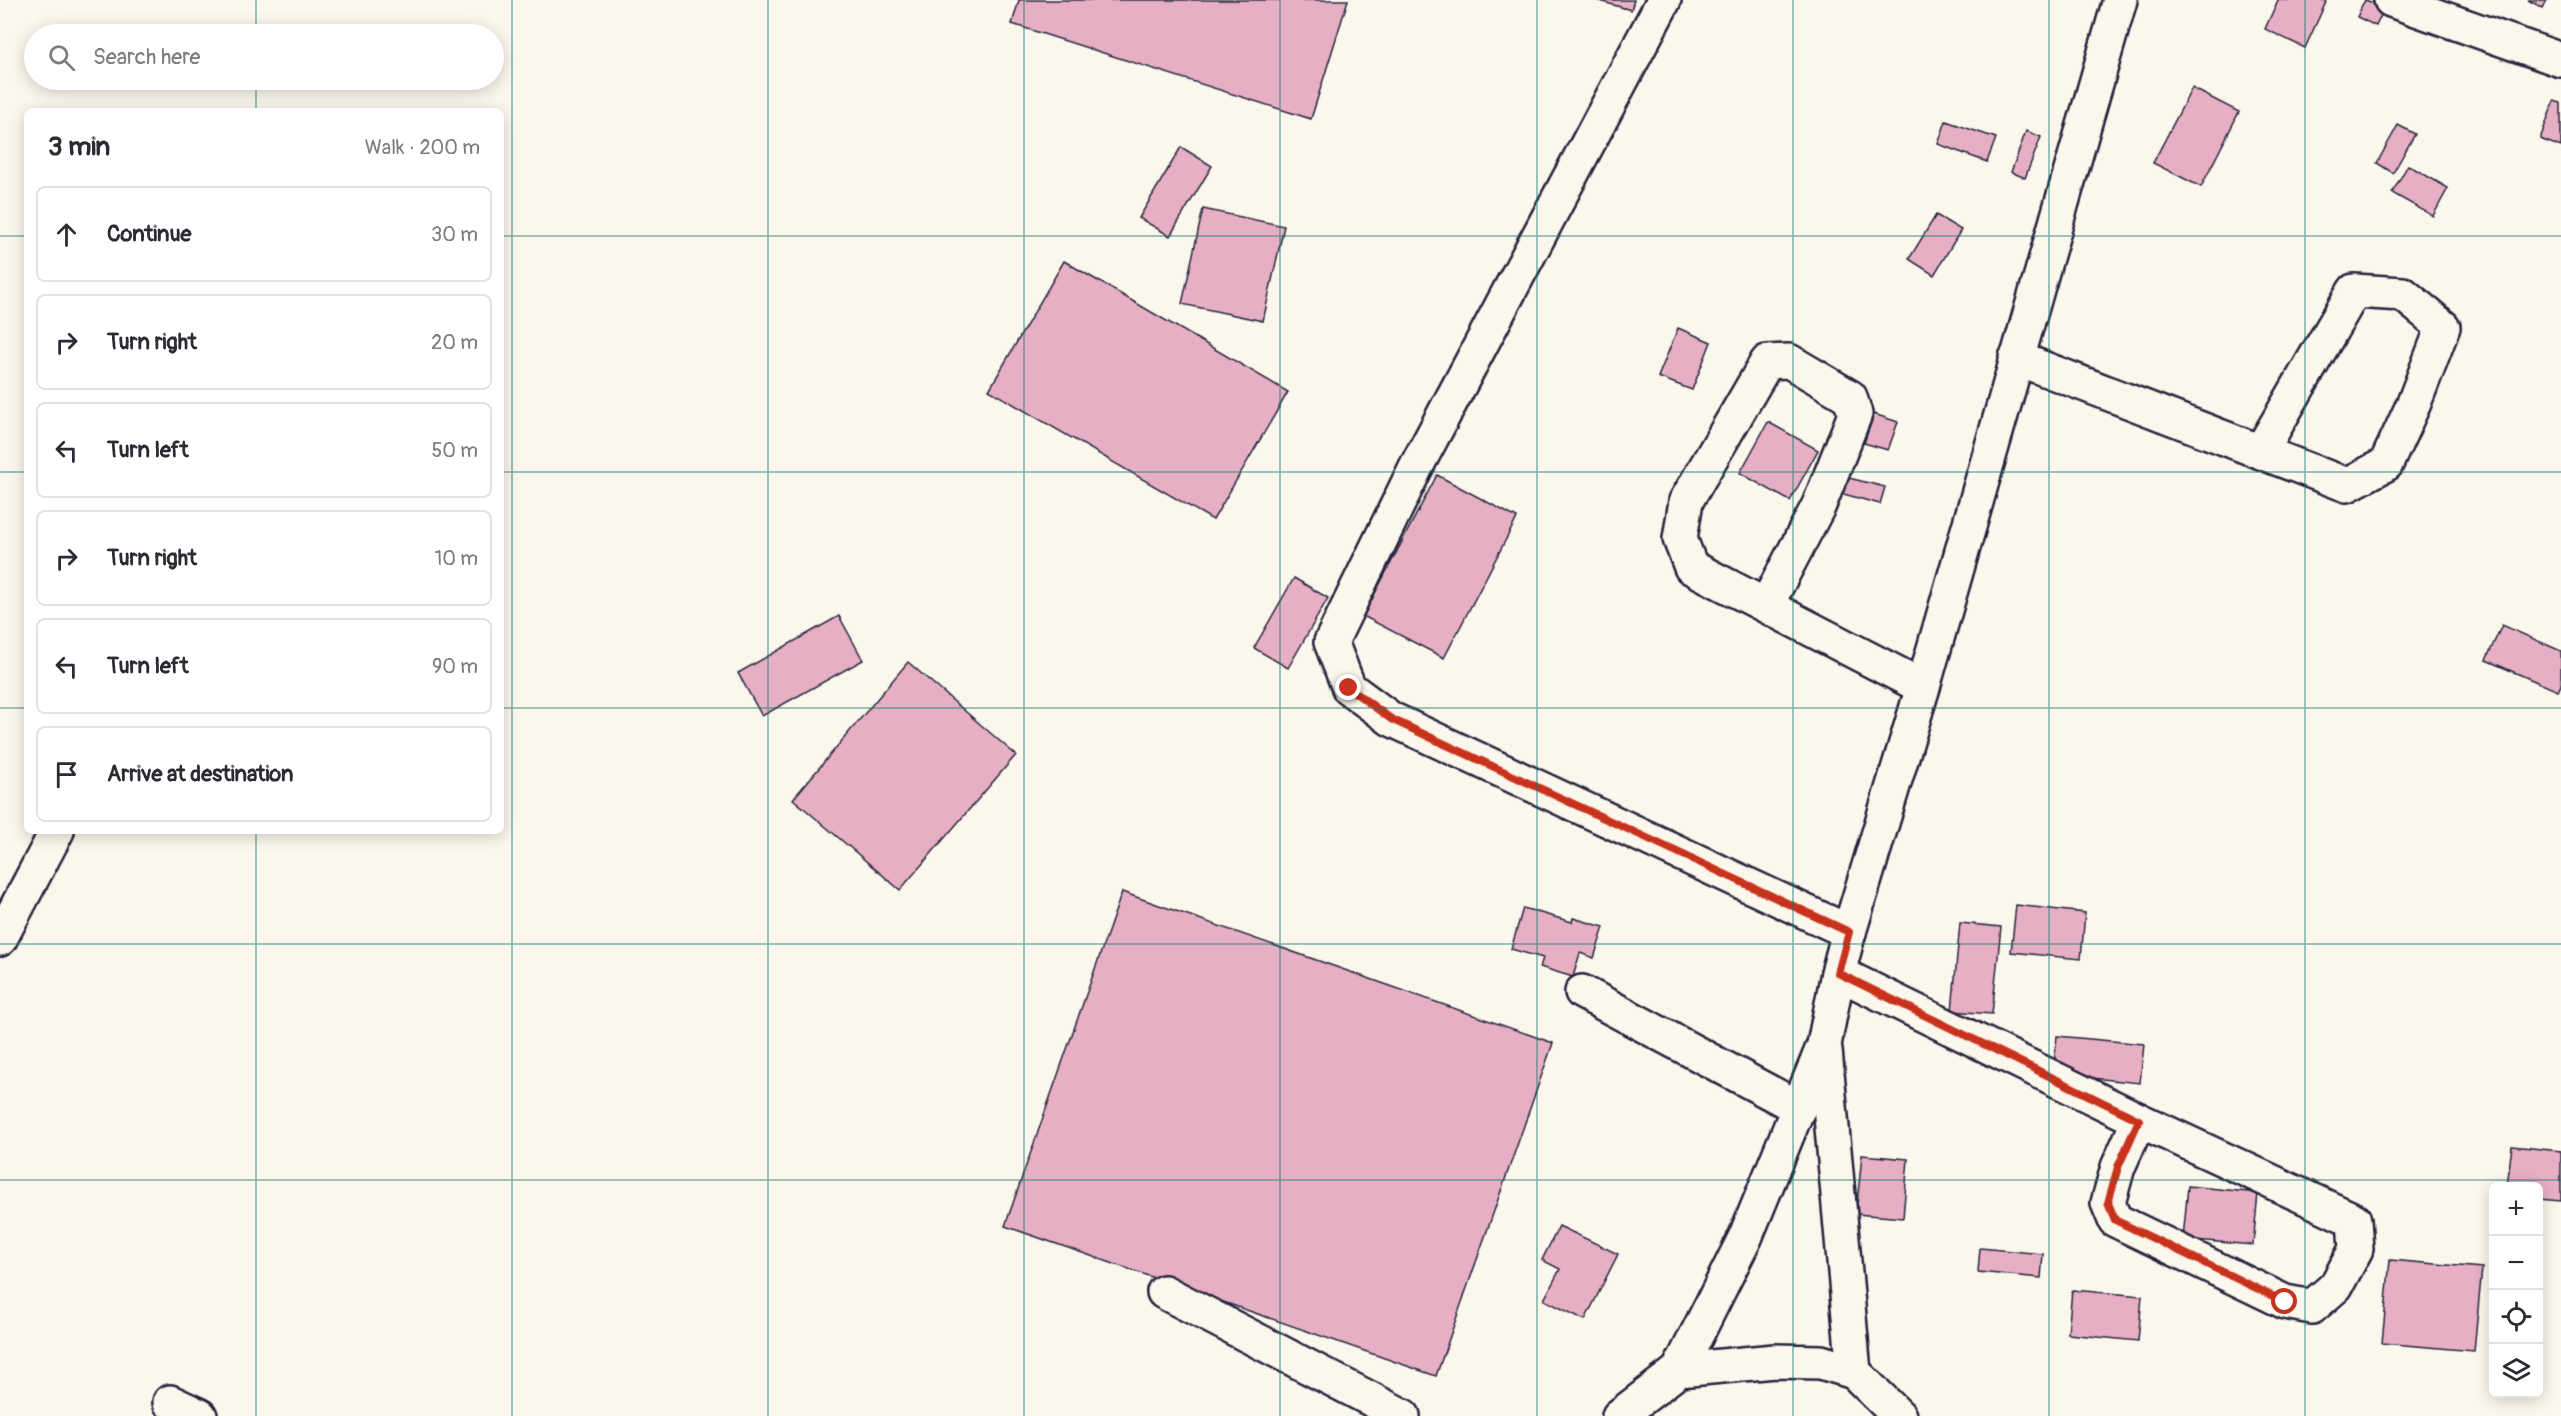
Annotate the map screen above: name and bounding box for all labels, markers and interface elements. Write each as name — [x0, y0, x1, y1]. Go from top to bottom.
search box — [24, 24, 504, 90]
icon: search — [45, 41, 78, 74]
text: Search here — [93, 43, 200, 71]
text: 3 min — [48, 131, 110, 163]
text: Walk · 200 m — [365, 135, 480, 160]
icon: ahead — [50, 218, 83, 251]
text: Continue — [107, 220, 191, 248]
text: 30 m — [431, 222, 478, 247]
icon: right — [50, 326, 83, 359]
text: Turn right — [107, 328, 197, 356]
text: 20 m — [431, 330, 478, 355]
icon: left — [50, 434, 83, 467]
text: Turn left — [107, 436, 189, 464]
text: 50 m — [431, 438, 478, 463]
icon: right — [50, 542, 83, 575]
text: Turn right — [107, 544, 197, 572]
text: 10 m — [434, 546, 478, 571]
icon: left — [50, 650, 83, 683]
text: Turn left — [107, 652, 189, 680]
text: 90 m — [432, 654, 478, 679]
route end — [1335, 674, 1361, 700]
icon: arrive — [50, 758, 83, 791]
text: Arrive at destination — [107, 760, 293, 788]
map controls — [2489, 1182, 2543, 1398]
button: + — [2489, 1182, 2543, 1236]
button: − — [2489, 1236, 2543, 1290]
route start — [2271, 1288, 2297, 1314]
button: locate — [2489, 1290, 2543, 1344]
button: layers — [2489, 1344, 2543, 1398]

